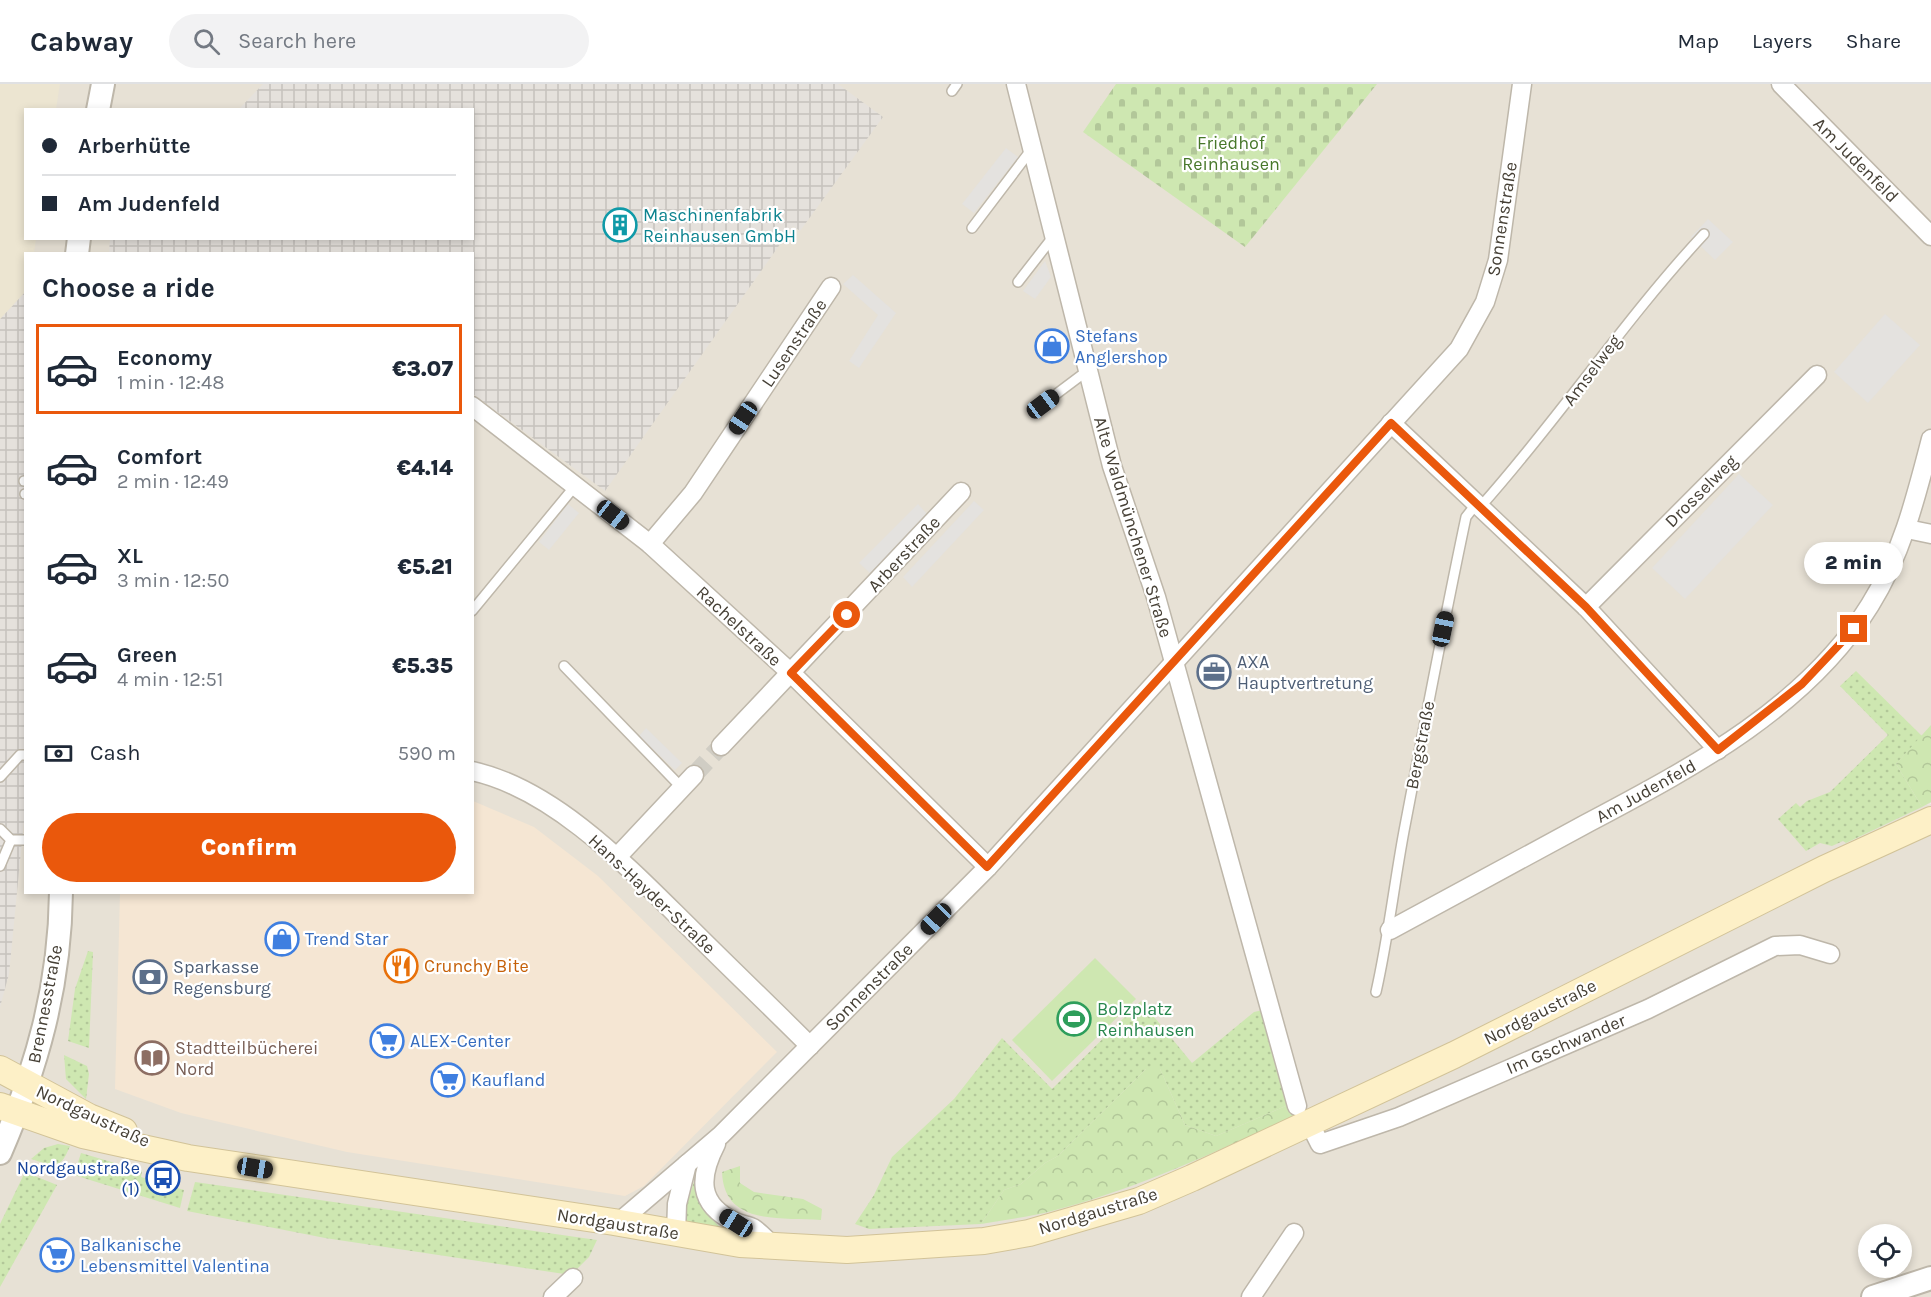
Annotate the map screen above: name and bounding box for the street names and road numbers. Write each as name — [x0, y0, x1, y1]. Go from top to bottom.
street label: Am Judenfeld — [1809, 113, 1903, 207]
street label: Sonnenstraße — [1482, 160, 1522, 278]
street label: Lusenstraße — [756, 295, 832, 391]
street label: Amselweg — [1558, 330, 1626, 410]
street label: Alte Waldmünchener Straße — [1089, 414, 1177, 640]
street label: Drosselweg — [1660, 450, 1742, 532]
street label: Arberstraße — [863, 511, 945, 597]
street label: Rachelstraße — [692, 581, 786, 671]
street label: Bergstraße — [1401, 699, 1439, 791]
street label: Am Judenfeld — [1592, 754, 1700, 828]
street label: Hans-Hayder-Straße — [584, 829, 720, 959]
street label: Sonnenstraße — [820, 938, 918, 1036]
street label: Brennesstraße — [23, 943, 67, 1065]
street label: Nordgaustraße — [1480, 974, 1600, 1050]
street label: Im Gschwander — [1503, 1009, 1629, 1079]
street label: Nordgaustraße — [33, 1080, 153, 1152]
street label: Nordgaustraße — [1036, 1182, 1160, 1240]
street label: Nordgaustraße — [555, 1203, 681, 1245]

